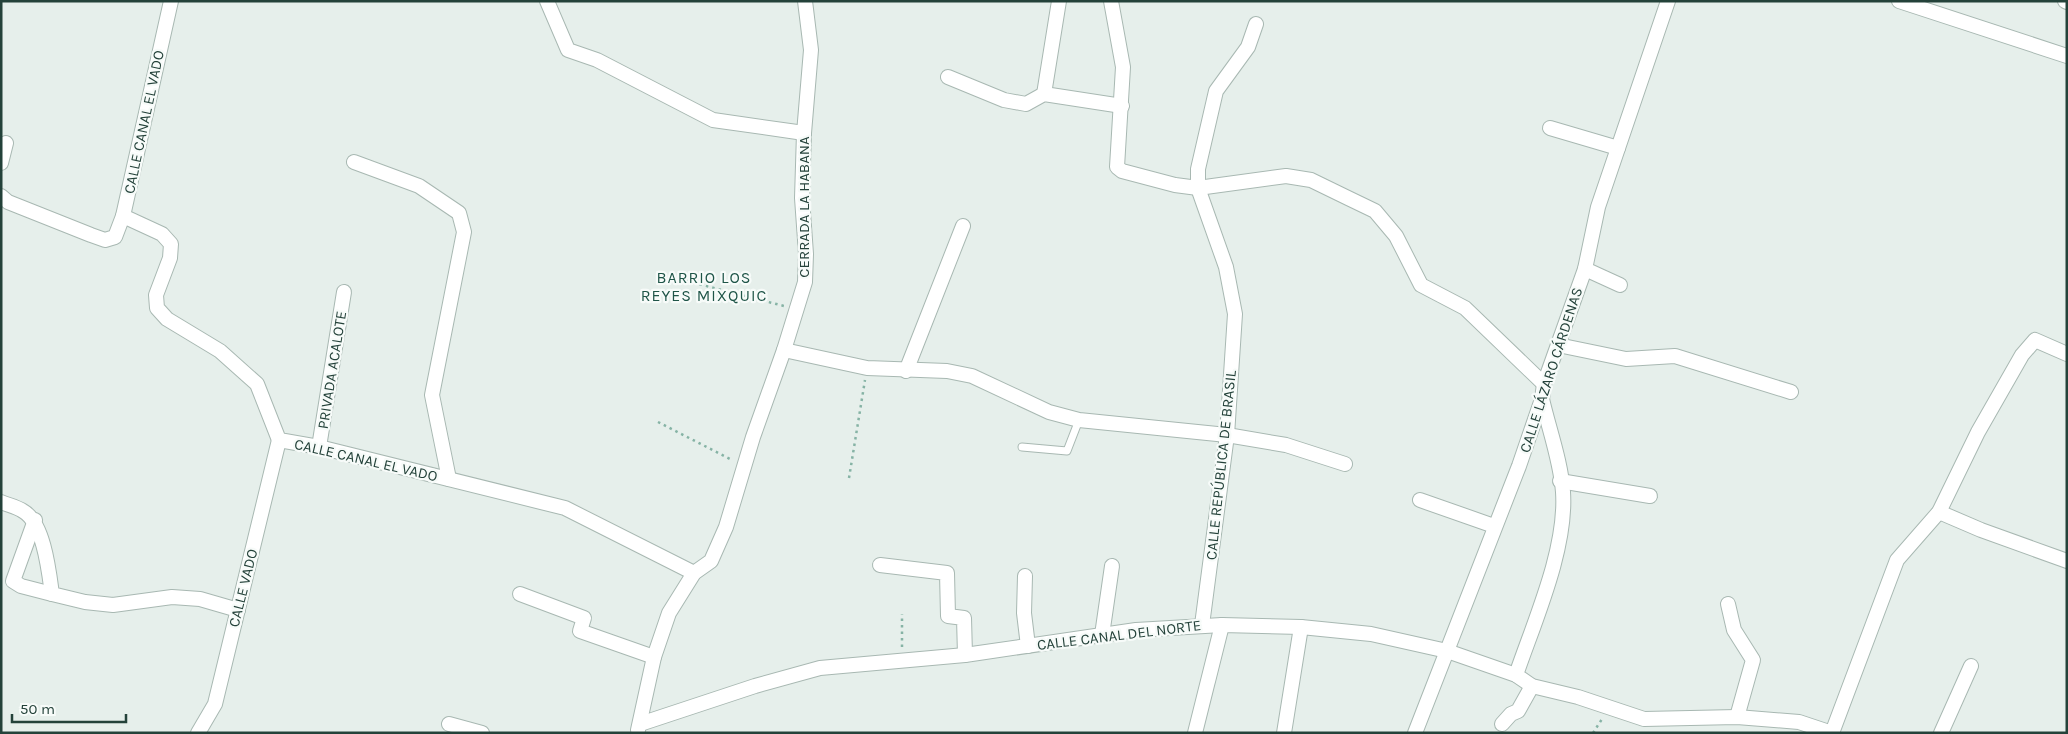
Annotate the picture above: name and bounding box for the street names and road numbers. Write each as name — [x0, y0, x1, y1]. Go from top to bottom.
street label: CALLE CANAL EL VADO — [120, 49, 168, 195]
street label: CERRADA LA HABANA — [795, 136, 813, 278]
street label: CALLE LÁZARO CÁRDENAS — [1516, 285, 1586, 455]
street label: PRIVADA ACALOTE — [314, 310, 350, 430]
street label: CALLE REPÚBLICA DE BRASIL — [1202, 369, 1240, 561]
street label: CALLE CANAL EL VADO — [293, 435, 439, 485]
street label: CALLE VADO — [225, 547, 261, 629]
street label: CALLE CANAL DEL NORTE — [1036, 616, 1202, 654]

